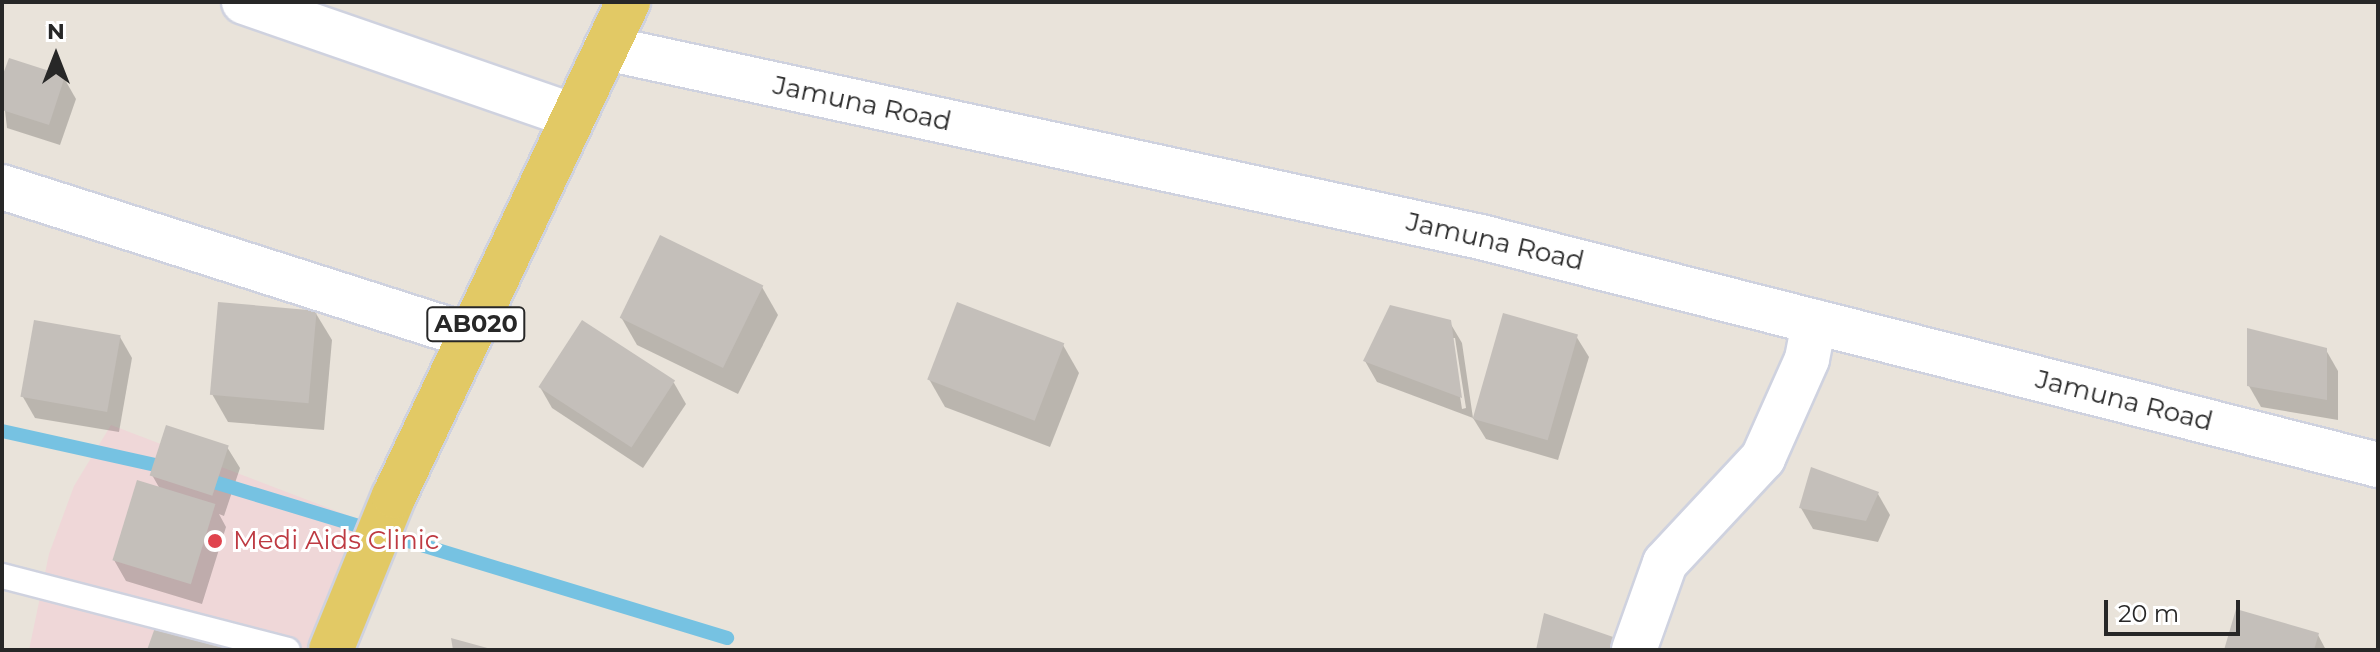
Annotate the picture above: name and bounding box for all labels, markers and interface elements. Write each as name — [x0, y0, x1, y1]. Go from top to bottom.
north arrow — [16, 16, 96, 96]
text: N — [47, 18, 65, 45]
street label: Jamuna Road — [770, 70, 954, 138]
street label: Jamuna Road — [1403, 206, 1587, 278]
road number: AB020 — [426, 304, 526, 344]
street label: Jamuna Road — [2032, 364, 2216, 438]
place label: Medi Aids Clinic — [233, 525, 439, 557]
marker: Medi Aids Clinic — [204, 530, 226, 552]
scale bar — [2108, 584, 2244, 634]
text: 20 m — [2118, 599, 2179, 628]

